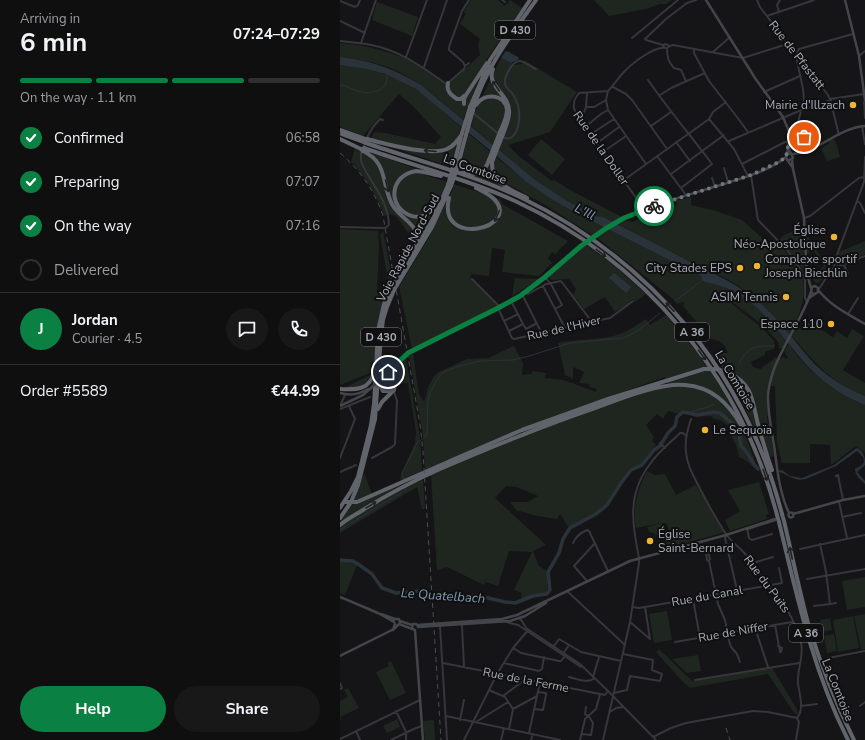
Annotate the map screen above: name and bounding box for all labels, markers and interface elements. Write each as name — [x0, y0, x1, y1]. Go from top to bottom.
text: Arriving in — [20, 10, 80, 28]
street label: Rue de Pfastatt — [765, 17, 829, 93]
road number: D 430 — [495, 21, 535, 39]
text: 07:24–07:29 — [233, 24, 320, 44]
text: 6 min — [20, 25, 87, 60]
one-way arrow — [492, 81, 500, 92]
text: On the way · 1.1 km — [20, 89, 136, 107]
place label: Mairie d'Illzach — [765, 97, 845, 113]
marker: Mairie d'Illzach — [848, 100, 858, 110]
street label: Rue de la Doller — [569, 108, 633, 189]
pin — [787, 120, 821, 154]
icon: bag — [793, 126, 815, 148]
icon: check — [20, 127, 42, 149]
text: Confirmed — [54, 128, 124, 148]
text: 06:58 — [286, 129, 320, 147]
one-way arrow — [424, 147, 437, 154]
street label: La Comtoise — [441, 150, 509, 188]
icon: check — [20, 171, 42, 193]
text: Preparing — [54, 172, 119, 192]
text: 07:07 — [286, 173, 320, 191]
one-way arrow — [383, 179, 391, 192]
courier — [634, 186, 674, 226]
street label: Voie Rapide Nord-Sud — [372, 191, 443, 306]
icon: bike — [643, 195, 665, 217]
water label: L'Ill — [572, 199, 599, 225]
one-way arrow — [492, 210, 500, 222]
icon: check — [20, 215, 42, 237]
text: On the way — [54, 216, 132, 236]
text: 07:16 — [286, 217, 320, 235]
place label: Église Néo-Apostolique — [734, 222, 826, 252]
marker: Église Néo-Apostolique — [829, 232, 839, 242]
one-way arrow — [596, 249, 607, 257]
place label: Complexe sportif Joseph Biechlin — [764, 251, 858, 281]
text: Delivered — [54, 260, 119, 280]
place label: City Stades EPS — [645, 260, 732, 276]
marker: Complexe sportif Joseph Biechlin — [752, 261, 762, 271]
marker: City Stades EPS — [735, 263, 745, 273]
place label: ASIM Tennis — [711, 289, 778, 305]
marker: ASIM Tennis — [781, 292, 791, 302]
one-way arrow — [665, 302, 675, 312]
button: chat — [226, 308, 268, 350]
button: phone — [278, 308, 320, 350]
text: Jordan — [72, 310, 118, 330]
street label: Rue de l'Hiver — [526, 312, 603, 344]
place label: Espace 110 — [760, 316, 823, 332]
text: J — [38, 319, 44, 339]
marker: Espace 110 — [826, 319, 836, 329]
road number: A 36 — [675, 323, 709, 341]
road number: D 430 — [361, 328, 401, 346]
text: Courier · 4.5 — [72, 330, 142, 348]
street label: La Comtoise — [711, 347, 759, 413]
one-way arrow — [698, 349, 706, 360]
pin — [371, 355, 405, 389]
icon: home — [377, 361, 399, 383]
text: Order #5589 — [20, 381, 108, 401]
text: €44.99 — [271, 381, 320, 401]
place label: Le Sequoïa — [713, 422, 772, 438]
marker: Le Sequoïa — [700, 425, 710, 435]
one-way arrow — [762, 468, 769, 481]
one-way arrow — [365, 500, 377, 508]
place label: Église Saint-Bernard — [658, 526, 734, 556]
marker: Église Saint-Bernard — [645, 536, 655, 546]
one-way arrow — [787, 546, 795, 559]
street label: Rue du Puits — [740, 552, 794, 616]
street label: Rue du Canal — [670, 582, 744, 610]
water label: Le Quatelbach — [400, 584, 486, 608]
street label: Rue de Niffer — [697, 618, 770, 646]
road number: A 36 — [789, 624, 823, 642]
street label: La Comtoise — [818, 656, 858, 724]
street label: Rue de la Ferme — [482, 664, 570, 696]
button: Help — [20, 686, 166, 732]
button: Share — [174, 686, 320, 732]

